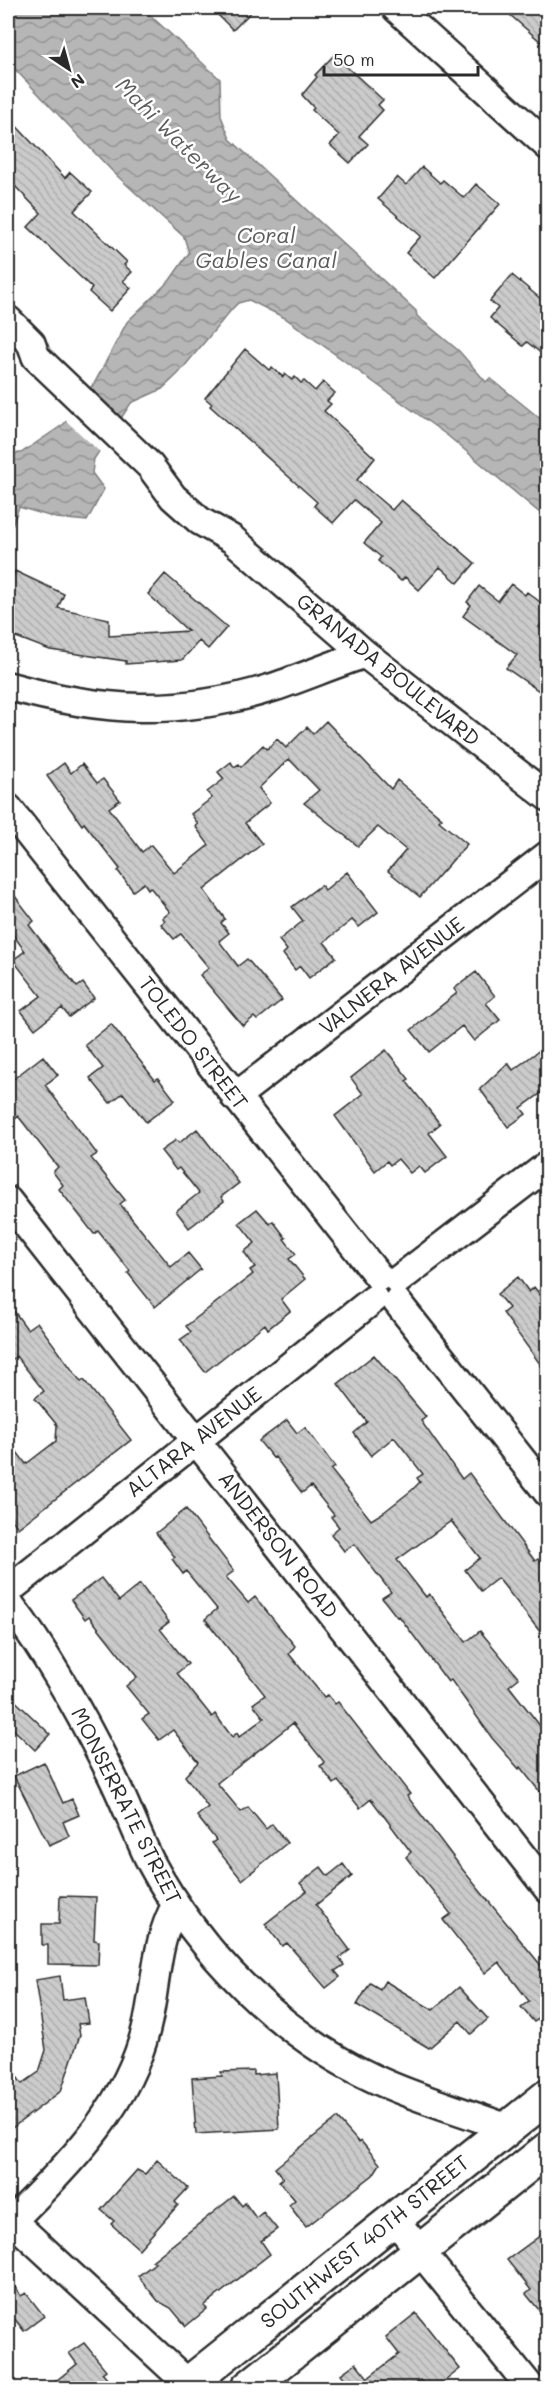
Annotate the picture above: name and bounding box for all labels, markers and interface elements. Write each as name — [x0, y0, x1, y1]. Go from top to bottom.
north arrow — [39, 39, 99, 99]
scale bar — [324, 39, 478, 77]
text: 50 m — [333, 47, 375, 71]
text: N — [67, 69, 89, 94]
water label: Mahi Waterway — [110, 70, 249, 209]
water label: Coral Gables Canal — [195, 220, 337, 274]
street label: GRANADA BOULEVARD — [292, 586, 486, 751]
street label: VALNERA AVENUE — [313, 910, 469, 1040]
street label: TOLEDO STREET — [134, 970, 255, 1114]
street label: ALTARA AVENUE — [120, 1379, 266, 1502]
street label: ANDERSON ROAD — [213, 1465, 345, 1623]
street label: MONSERRATE STREET — [66, 1702, 189, 1908]
street label: SOUTHWEST 40TH STREET — [254, 2148, 474, 2334]

